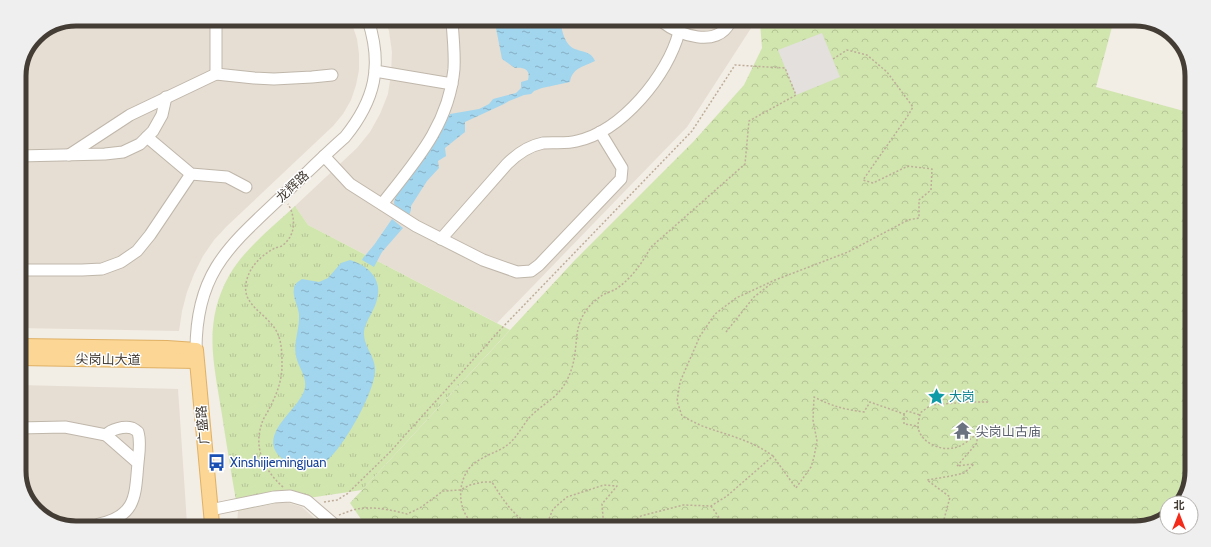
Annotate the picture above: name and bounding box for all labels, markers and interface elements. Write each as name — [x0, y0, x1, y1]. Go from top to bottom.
street label: 龙辉路 — [272, 167, 312, 205]
street label: 尖岗山大道 — [75, 350, 141, 368]
place icon: 大岗 — [926, 386, 946, 406]
place label: 大岗 — [949, 388, 975, 404]
street label: 广盛路 — [192, 405, 212, 445]
temple icon: 尖岗山古庙 — [953, 421, 973, 441]
place label: 尖岗山古庙 — [976, 423, 1041, 439]
bus stop icon: Xinshijiemingjuan — [207, 452, 227, 472]
place label: Xinshijiemingjuan — [230, 454, 327, 471]
north arrow — [1159, 495, 1199, 535]
text: 北 — [1174, 498, 1185, 512]

